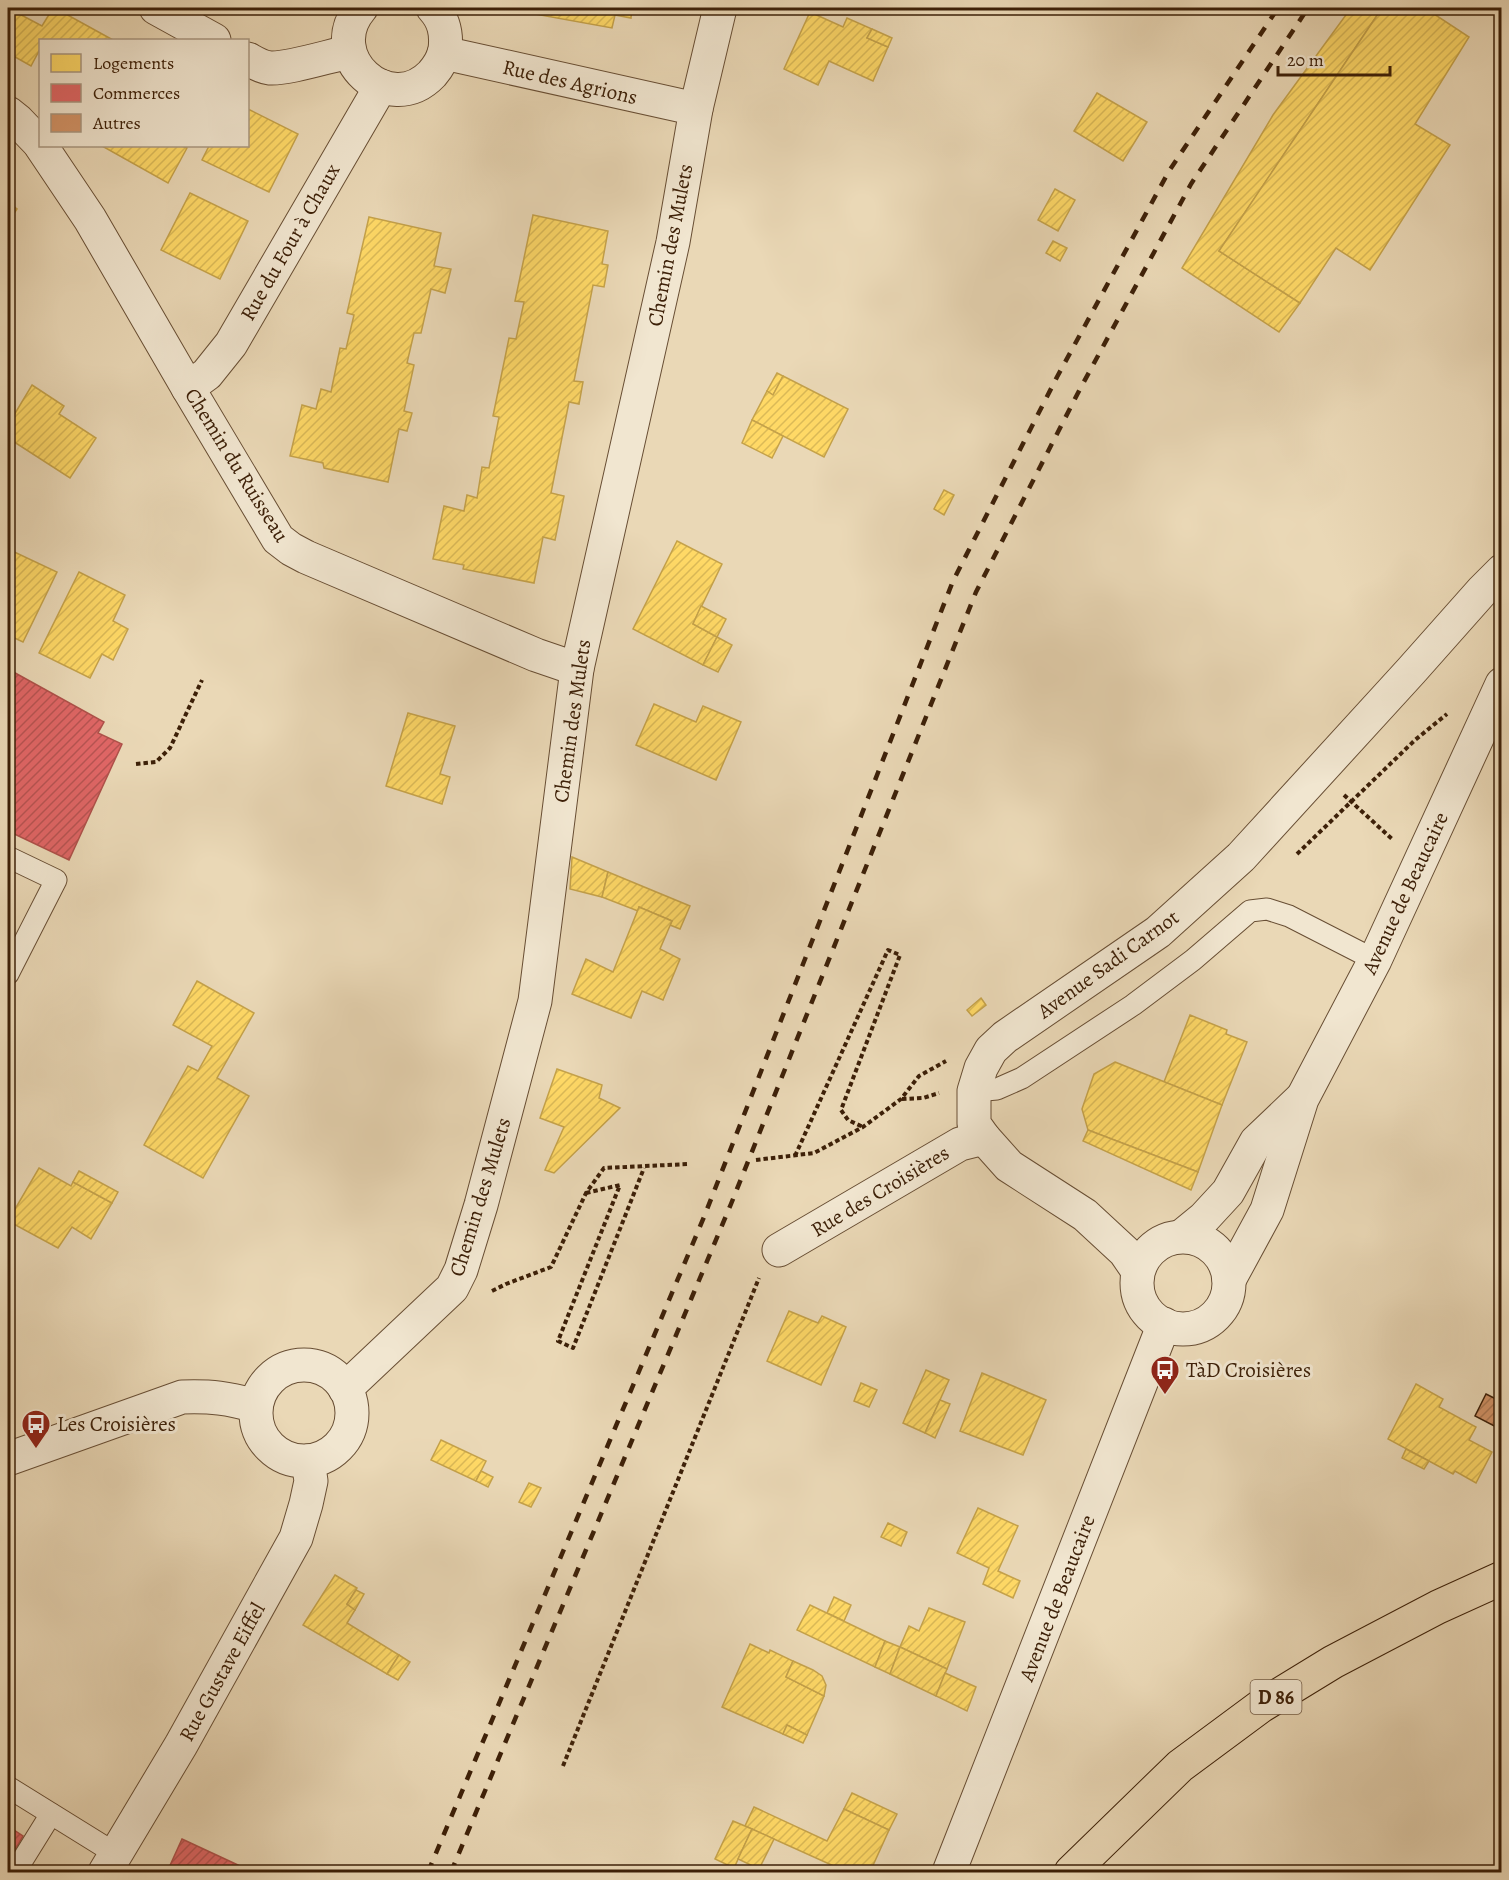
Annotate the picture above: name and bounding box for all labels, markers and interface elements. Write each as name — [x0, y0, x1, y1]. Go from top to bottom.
legend — [39, 39, 249, 147]
scale bar — [1278, 39, 1390, 77]
text: 20 m — [1287, 48, 1324, 72]
text: Logements — [93, 51, 174, 75]
street label: Rue des Agrions — [500, 53, 640, 111]
text: Commerces — [93, 81, 180, 105]
text: Autres — [92, 111, 141, 135]
street label: Rue du Four à Chaux — [234, 158, 346, 326]
street label: Chemin des Mulets — [641, 161, 699, 329]
street label: Chemin du Ruisseau — [178, 383, 296, 548]
street label: Chemin des Mulets — [547, 637, 597, 805]
street label: Avenue de Beaucaire — [1355, 807, 1455, 980]
street label: Avenue Sadi Carnot — [1031, 903, 1184, 1025]
street label: Chemin des Mulets — [443, 1114, 517, 1280]
street label: Rue des Croisières — [806, 1139, 954, 1243]
bus stop icon: TàD Croisières — [1149, 1354, 1181, 1396]
place label: TàD Croisières — [1186, 1356, 1311, 1384]
bus stop icon: Les Croisières — [20, 1408, 52, 1450]
place label: Les Croisières — [57, 1410, 176, 1438]
street label: Avenue de Beaucaire — [1012, 1511, 1102, 1686]
street label: Rue Gustave Eiffel — [172, 1598, 272, 1746]
road number: D 86 — [1250, 1680, 1302, 1714]

